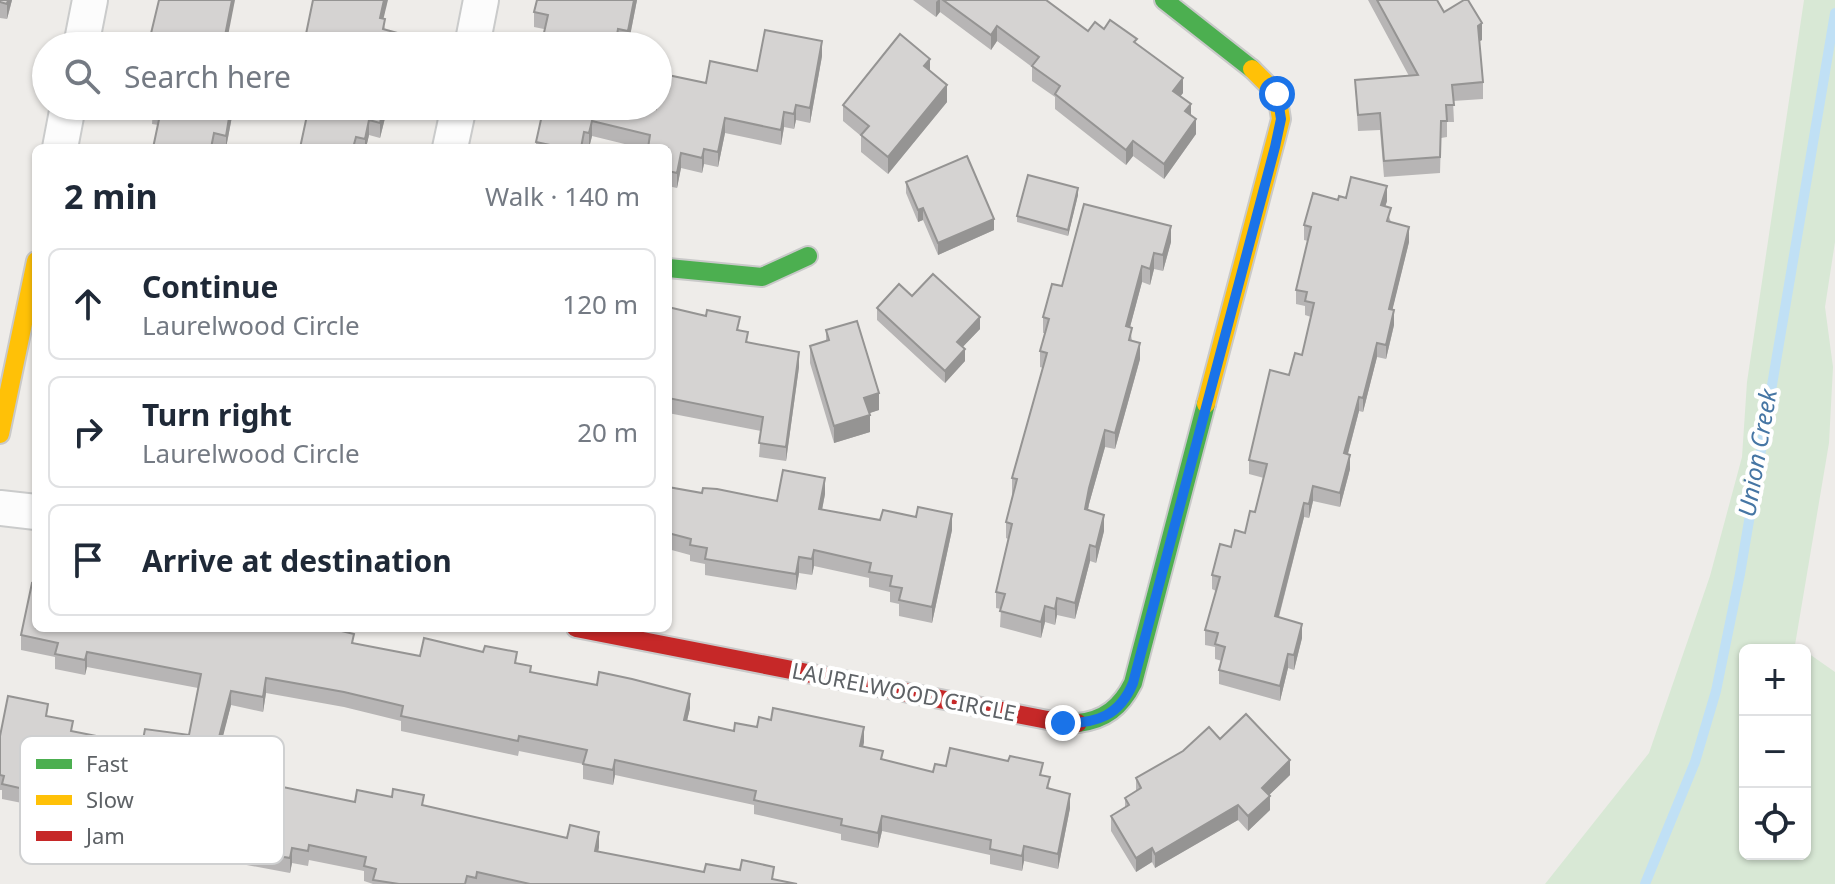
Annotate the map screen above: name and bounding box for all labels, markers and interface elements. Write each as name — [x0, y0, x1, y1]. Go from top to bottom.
search box — [32, 32, 672, 120]
icon: search — [60, 54, 104, 98]
text: Search here — [124, 56, 291, 97]
route start — [1259, 76, 1295, 112]
text: 2 min — [64, 173, 158, 219]
text: Walk · 140 m — [485, 178, 640, 214]
text: Continue — [142, 266, 278, 307]
icon: ahead — [66, 282, 110, 326]
text: 120 m — [562, 286, 638, 322]
text: Laurelwood Circle — [142, 307, 360, 343]
water label: Union Creek — [1729, 385, 1784, 519]
text: Turn right — [142, 394, 292, 435]
icon: right — [66, 410, 110, 454]
text: 20 m — [577, 414, 638, 450]
text: Laurelwood Circle — [142, 435, 360, 471]
icon: arrive — [66, 538, 110, 582]
text: Arrive at destination — [142, 540, 452, 581]
map controls — [1739, 644, 1811, 860]
button: + — [1739, 644, 1811, 716]
street label: LAURELWOOD CIRCLE — [790, 655, 1019, 727]
route end — [1045, 705, 1081, 741]
button: − — [1739, 716, 1811, 788]
legend — [20, 736, 284, 864]
text: Fast — [86, 748, 128, 778]
text: Slow — [86, 784, 135, 814]
button: locate — [1739, 788, 1811, 860]
text: Jam — [84, 820, 125, 850]

